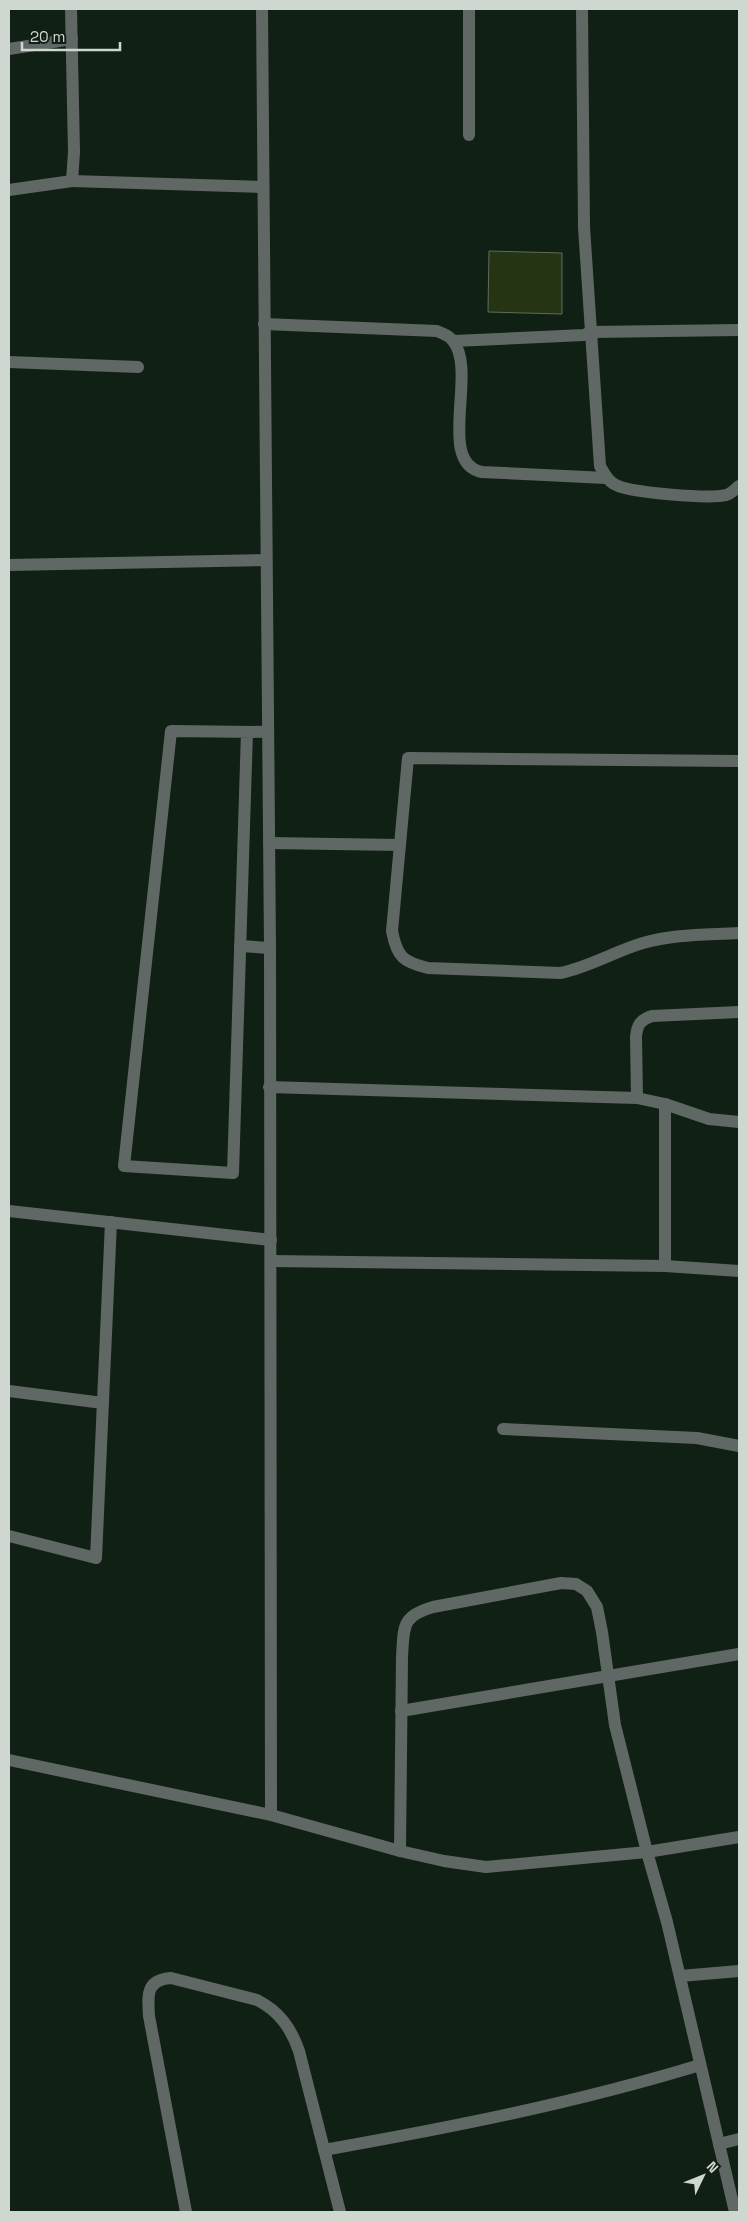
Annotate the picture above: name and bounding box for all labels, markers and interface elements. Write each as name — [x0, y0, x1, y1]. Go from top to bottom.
scale bar — [22, 20, 120, 52]
text: 20 m — [30, 27, 65, 46]
north arrow — [678, 2151, 728, 2201]
text: N — [703, 2158, 722, 2177]

